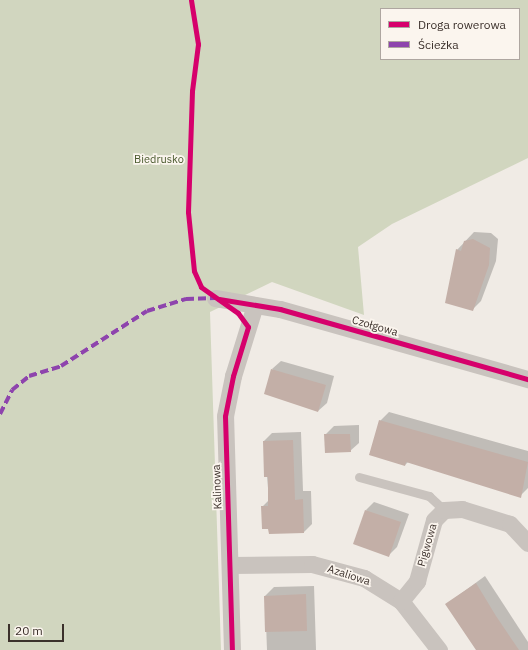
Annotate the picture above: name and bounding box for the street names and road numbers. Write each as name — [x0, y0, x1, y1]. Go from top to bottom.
street label: Czołgowa — [351, 313, 399, 339]
street label: Kalinowa — [210, 464, 224, 510]
street label: Pigwowa — [415, 522, 439, 568]
street label: Azaliowa — [326, 562, 372, 588]

